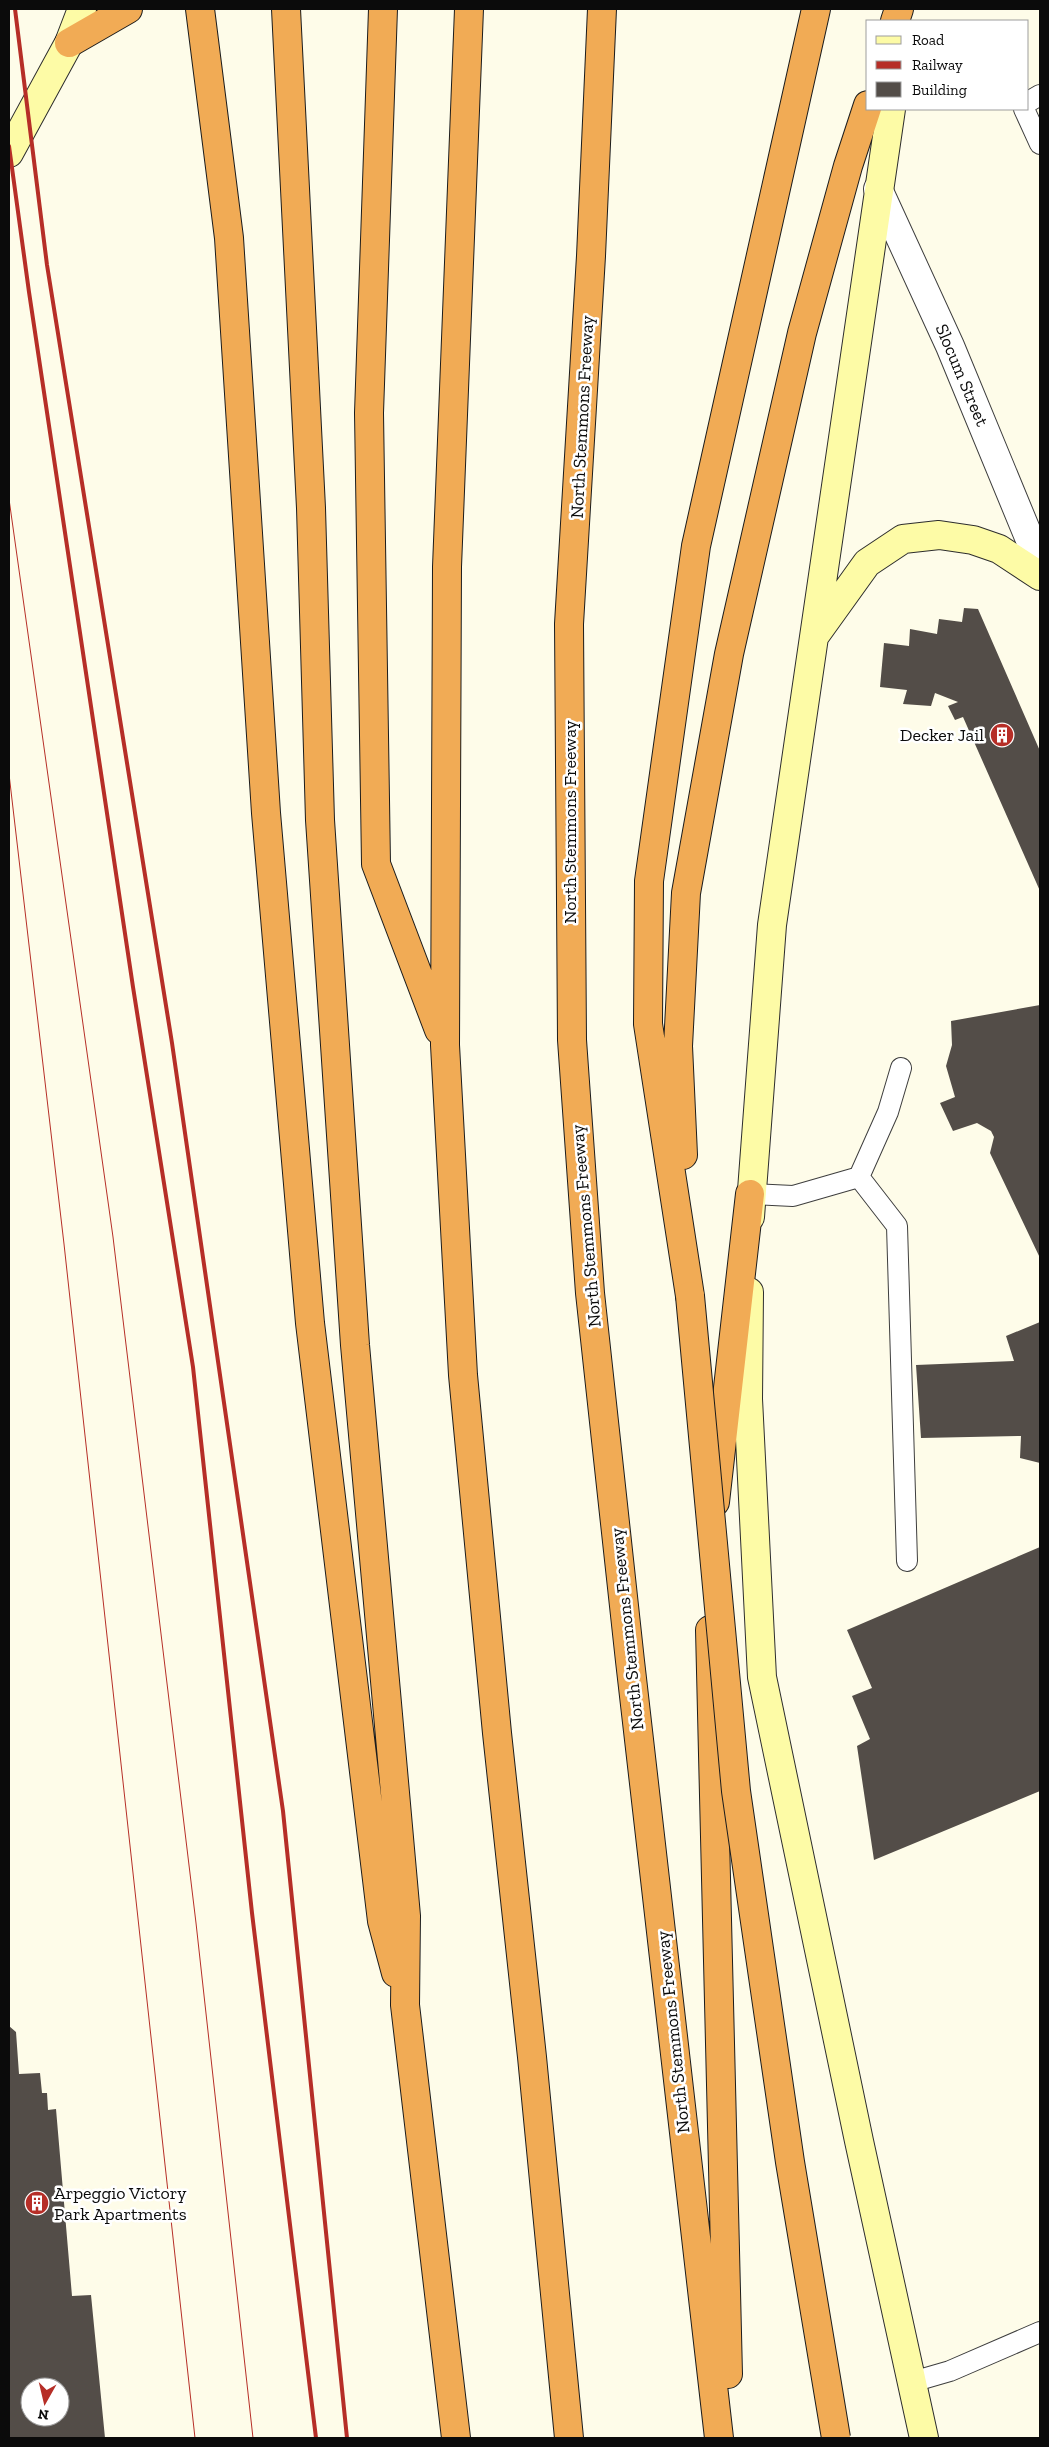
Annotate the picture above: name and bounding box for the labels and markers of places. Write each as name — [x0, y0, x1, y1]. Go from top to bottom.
building icon: Decker Jail — [989, 722, 1015, 748]
place label: Decker Jail — [900, 724, 984, 746]
place label: Arpeggio Victory Park Apartments — [54, 2182, 187, 2225]
building icon: Arpeggio Victory Park Apartments — [24, 2190, 50, 2216]

